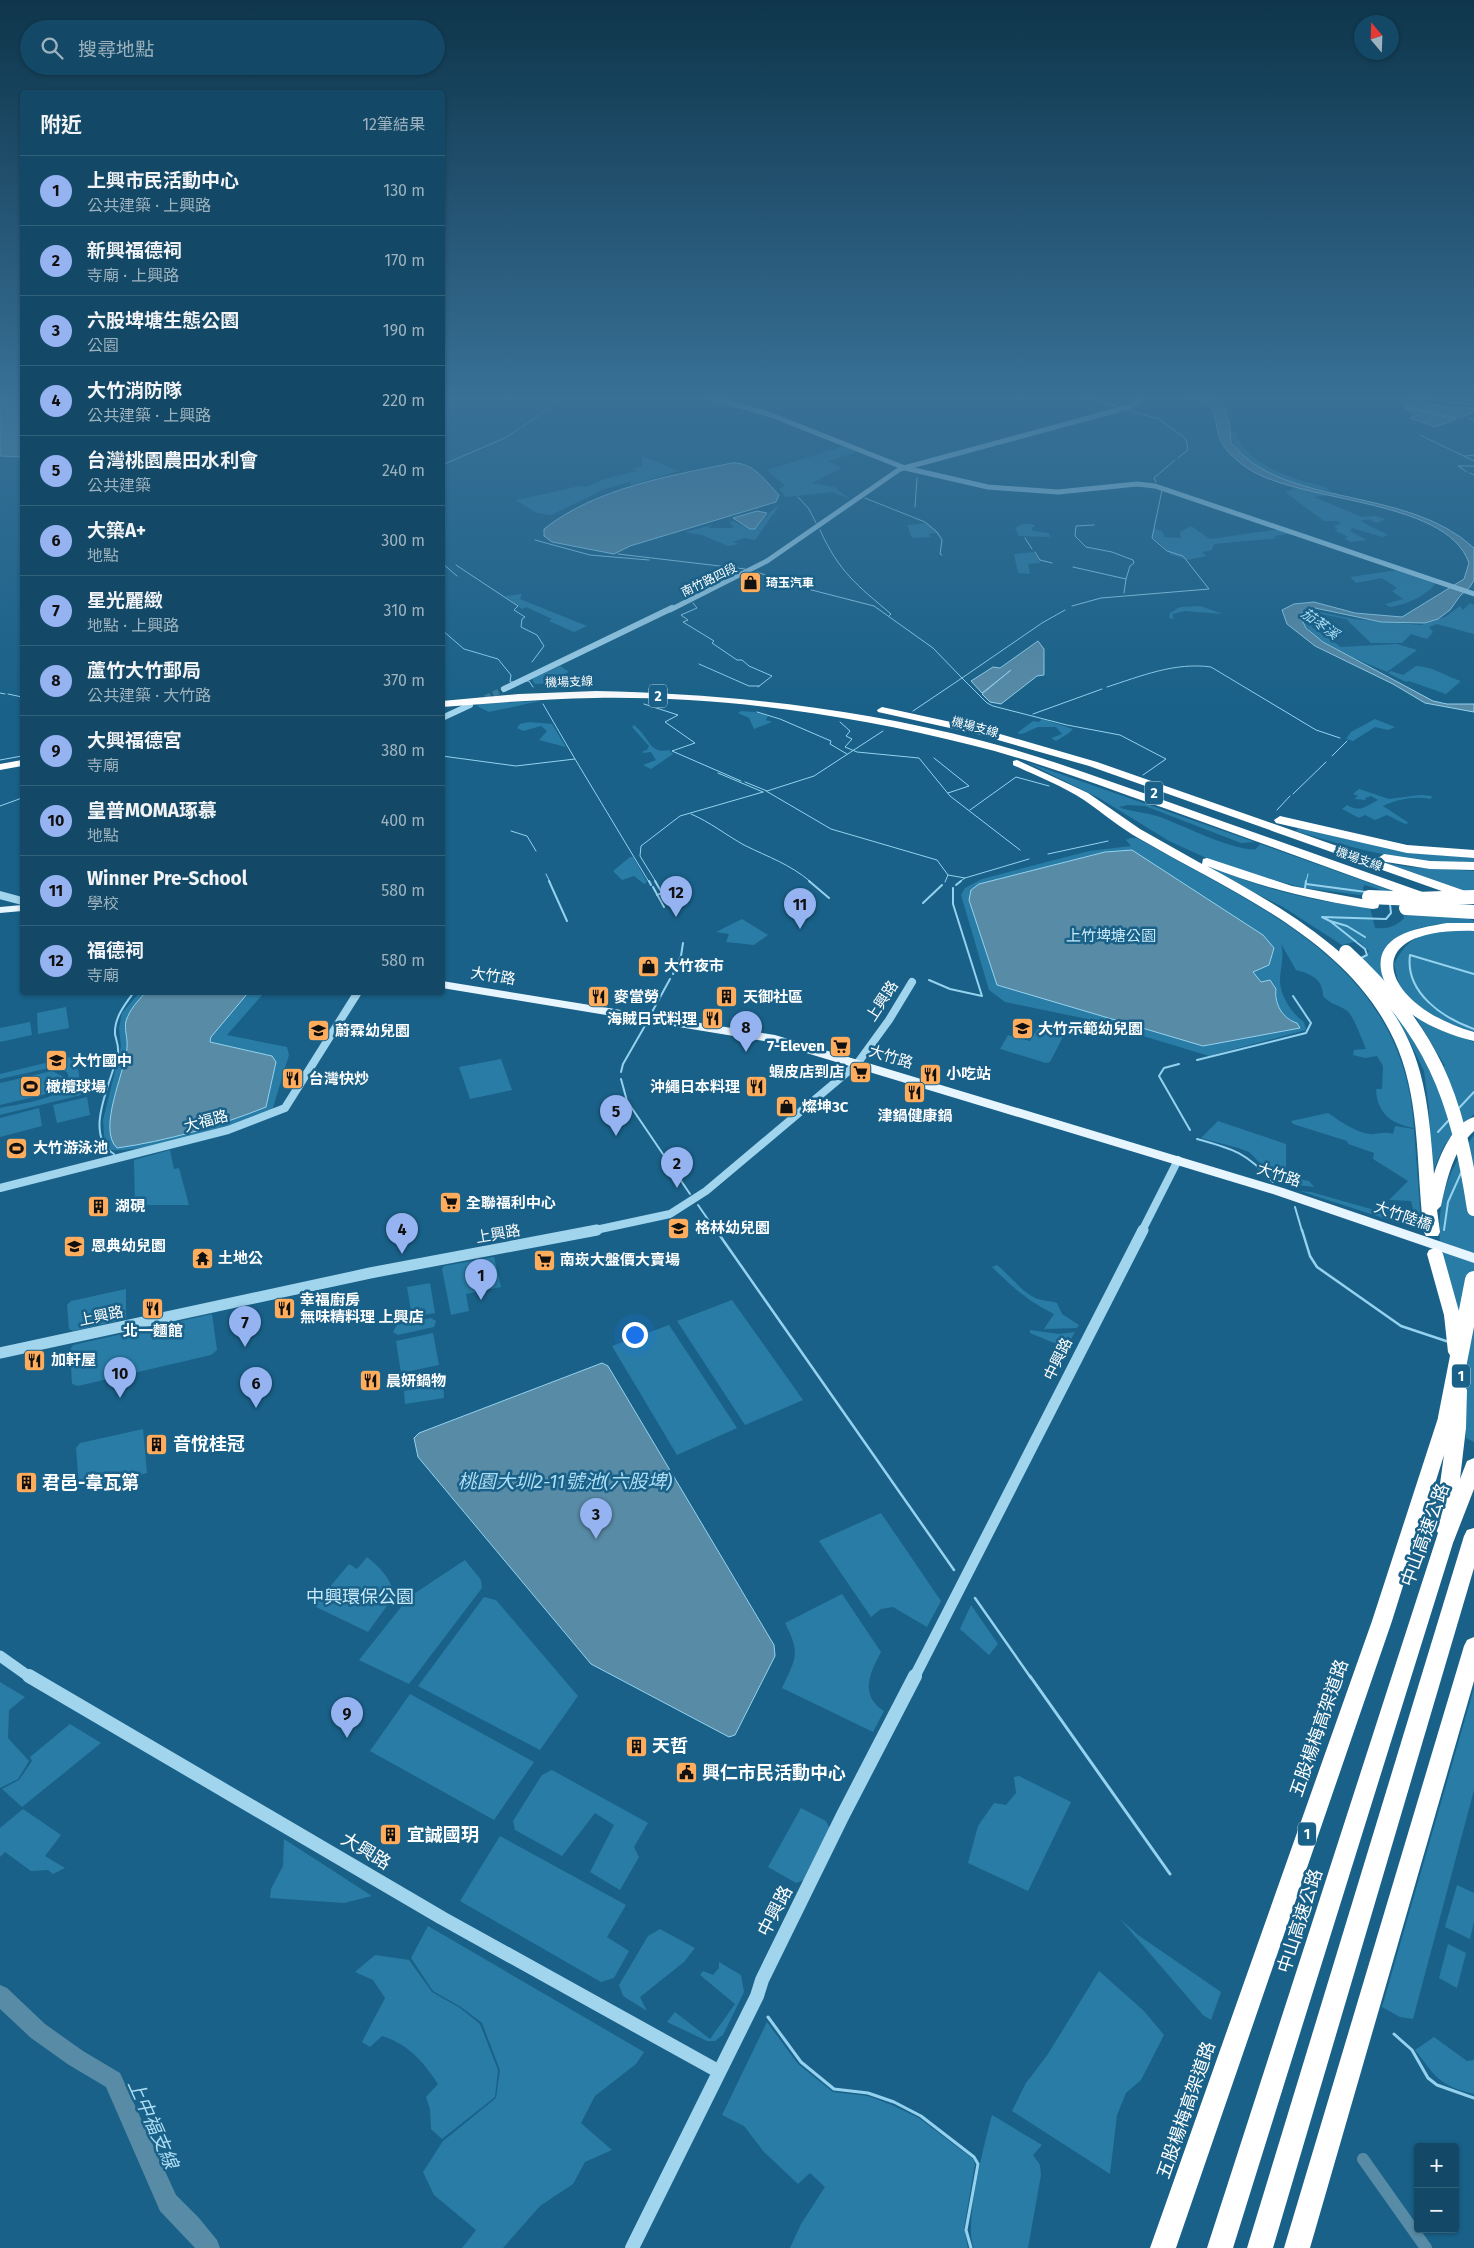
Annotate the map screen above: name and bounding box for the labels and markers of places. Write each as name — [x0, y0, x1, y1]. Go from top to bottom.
shop icon: 琦玉汽車 — [738, 571, 762, 595]
place label: 琦玉汽車 — [766, 576, 814, 590]
pin: 12 — [660, 876, 692, 917]
pin: 11 — [784, 888, 816, 929]
shop icon: 大竹夜市 — [636, 954, 660, 978]
place label: 大竹夜市 — [664, 957, 724, 975]
restaurant icon: 麥當勞 — [586, 985, 610, 1009]
building icon: 天御社區 — [715, 985, 739, 1009]
place label: 麥當勞 — [614, 988, 659, 1006]
place label: 天御社區 — [743, 988, 803, 1006]
restaurant icon: 海賊日式料理 — [701, 1007, 725, 1031]
place label: 海賊日式料理 — [607, 1010, 697, 1028]
pin: 8 — [730, 1011, 762, 1052]
school or university icon: 大竹示範幼兒園 — [1010, 1017, 1034, 1041]
school or university icon: 蔚霖幼兒園 — [307, 1019, 331, 1043]
place label: 大竹示範幼兒園 — [1038, 1020, 1143, 1038]
place label: 蔚霖幼兒園 — [335, 1022, 410, 1040]
supermarket icon: 7-Eleven — [829, 1034, 853, 1058]
place label: 7-Eleven — [767, 1037, 825, 1055]
school or university icon: 大竹國中 — [44, 1049, 68, 1073]
place label: 大竹國中 — [72, 1052, 132, 1070]
supermarket icon: 蝦皮店到店 — [848, 1060, 872, 1084]
restaurant icon: 小吃站 — [918, 1062, 942, 1086]
place label: 蝦皮店到店 — [769, 1063, 844, 1081]
place label: 小吃站 — [946, 1065, 991, 1083]
restaurant icon: 台灣快炒 — [281, 1067, 305, 1091]
place label: 台灣快炒 — [309, 1070, 369, 1088]
sports icon: 橄欖球場 — [18, 1075, 42, 1099]
restaurant icon: 沖繩日本料理 — [744, 1075, 768, 1099]
place label: 橄欖球場 — [46, 1078, 106, 1096]
place label: 沖繩日本料理 — [650, 1078, 740, 1096]
restaurant icon: 津鍋健康鍋 — [903, 1081, 927, 1105]
pin: 5 — [600, 1095, 632, 1136]
shop icon: 燦坤3C — [774, 1095, 798, 1119]
place label: 燦坤3C — [802, 1098, 849, 1116]
place label: 津鍋健康鍋 — [877, 1107, 953, 1125]
sports icon: 大竹游泳池 — [5, 1136, 29, 1160]
place label: 大竹游泳池 — [33, 1139, 108, 1157]
pin: 2 — [661, 1147, 693, 1188]
supermarket icon: 全聯福利中心 — [438, 1191, 462, 1215]
building icon: 湖硯 — [87, 1194, 111, 1218]
place label: 全聯福利中心 — [466, 1194, 556, 1212]
place label: 湖硯 — [115, 1197, 146, 1215]
pin: 4 — [386, 1213, 418, 1254]
school or university icon: 格林幼兒園 — [667, 1216, 691, 1240]
place label: 格林幼兒園 — [695, 1219, 770, 1237]
school or university icon: 恩典幼兒園 — [63, 1234, 87, 1258]
place label: 恩典幼兒園 — [91, 1237, 166, 1255]
temple icon: 土地公 — [190, 1246, 214, 1270]
supermarket icon: 南崁大盤價大賣場 — [532, 1248, 556, 1272]
place label: 土地公 — [218, 1249, 263, 1267]
place label: 南崁大盤價大賣場 — [560, 1251, 680, 1269]
pin: 1 — [465, 1259, 497, 1300]
place label: 幸福廚房 無味精料理 上興店 — [300, 1291, 424, 1326]
restaurant icon: 北一麵館 — [141, 1296, 165, 1320]
restaurant icon: 幸福廚房 無味精料理 上興店 — [272, 1297, 296, 1321]
pin: 7 — [229, 1306, 261, 1347]
place label: 北一麵館 — [123, 1322, 183, 1340]
restaurant icon: 加軒屋 — [23, 1348, 47, 1372]
place label: 加軒屋 — [51, 1351, 96, 1369]
pin: 10 — [104, 1357, 136, 1398]
pin: 6 — [240, 1367, 272, 1408]
restaurant icon: 晨妍鍋物 — [358, 1369, 382, 1393]
place label: 晨妍鍋物 — [386, 1372, 446, 1390]
building icon: 音悅桂冠 — [145, 1432, 169, 1456]
place label: 音悅桂冠 — [173, 1433, 245, 1455]
building icon: 君邑-韋瓦第 — [14, 1471, 38, 1495]
place label: 君邑-韋瓦第 — [42, 1472, 139, 1494]
pin: 3 — [580, 1498, 612, 1539]
pin: 9 — [331, 1697, 363, 1738]
building icon: 天哲 — [624, 1734, 648, 1758]
place label: 天哲 — [652, 1735, 688, 1757]
public building icon: 興仁市民活動中心 — [674, 1761, 698, 1785]
place label: 興仁市民活動中心 — [702, 1762, 846, 1784]
building icon: 宜誠國玥 — [379, 1823, 403, 1847]
place label: 宜誠國玥 — [407, 1824, 479, 1846]

